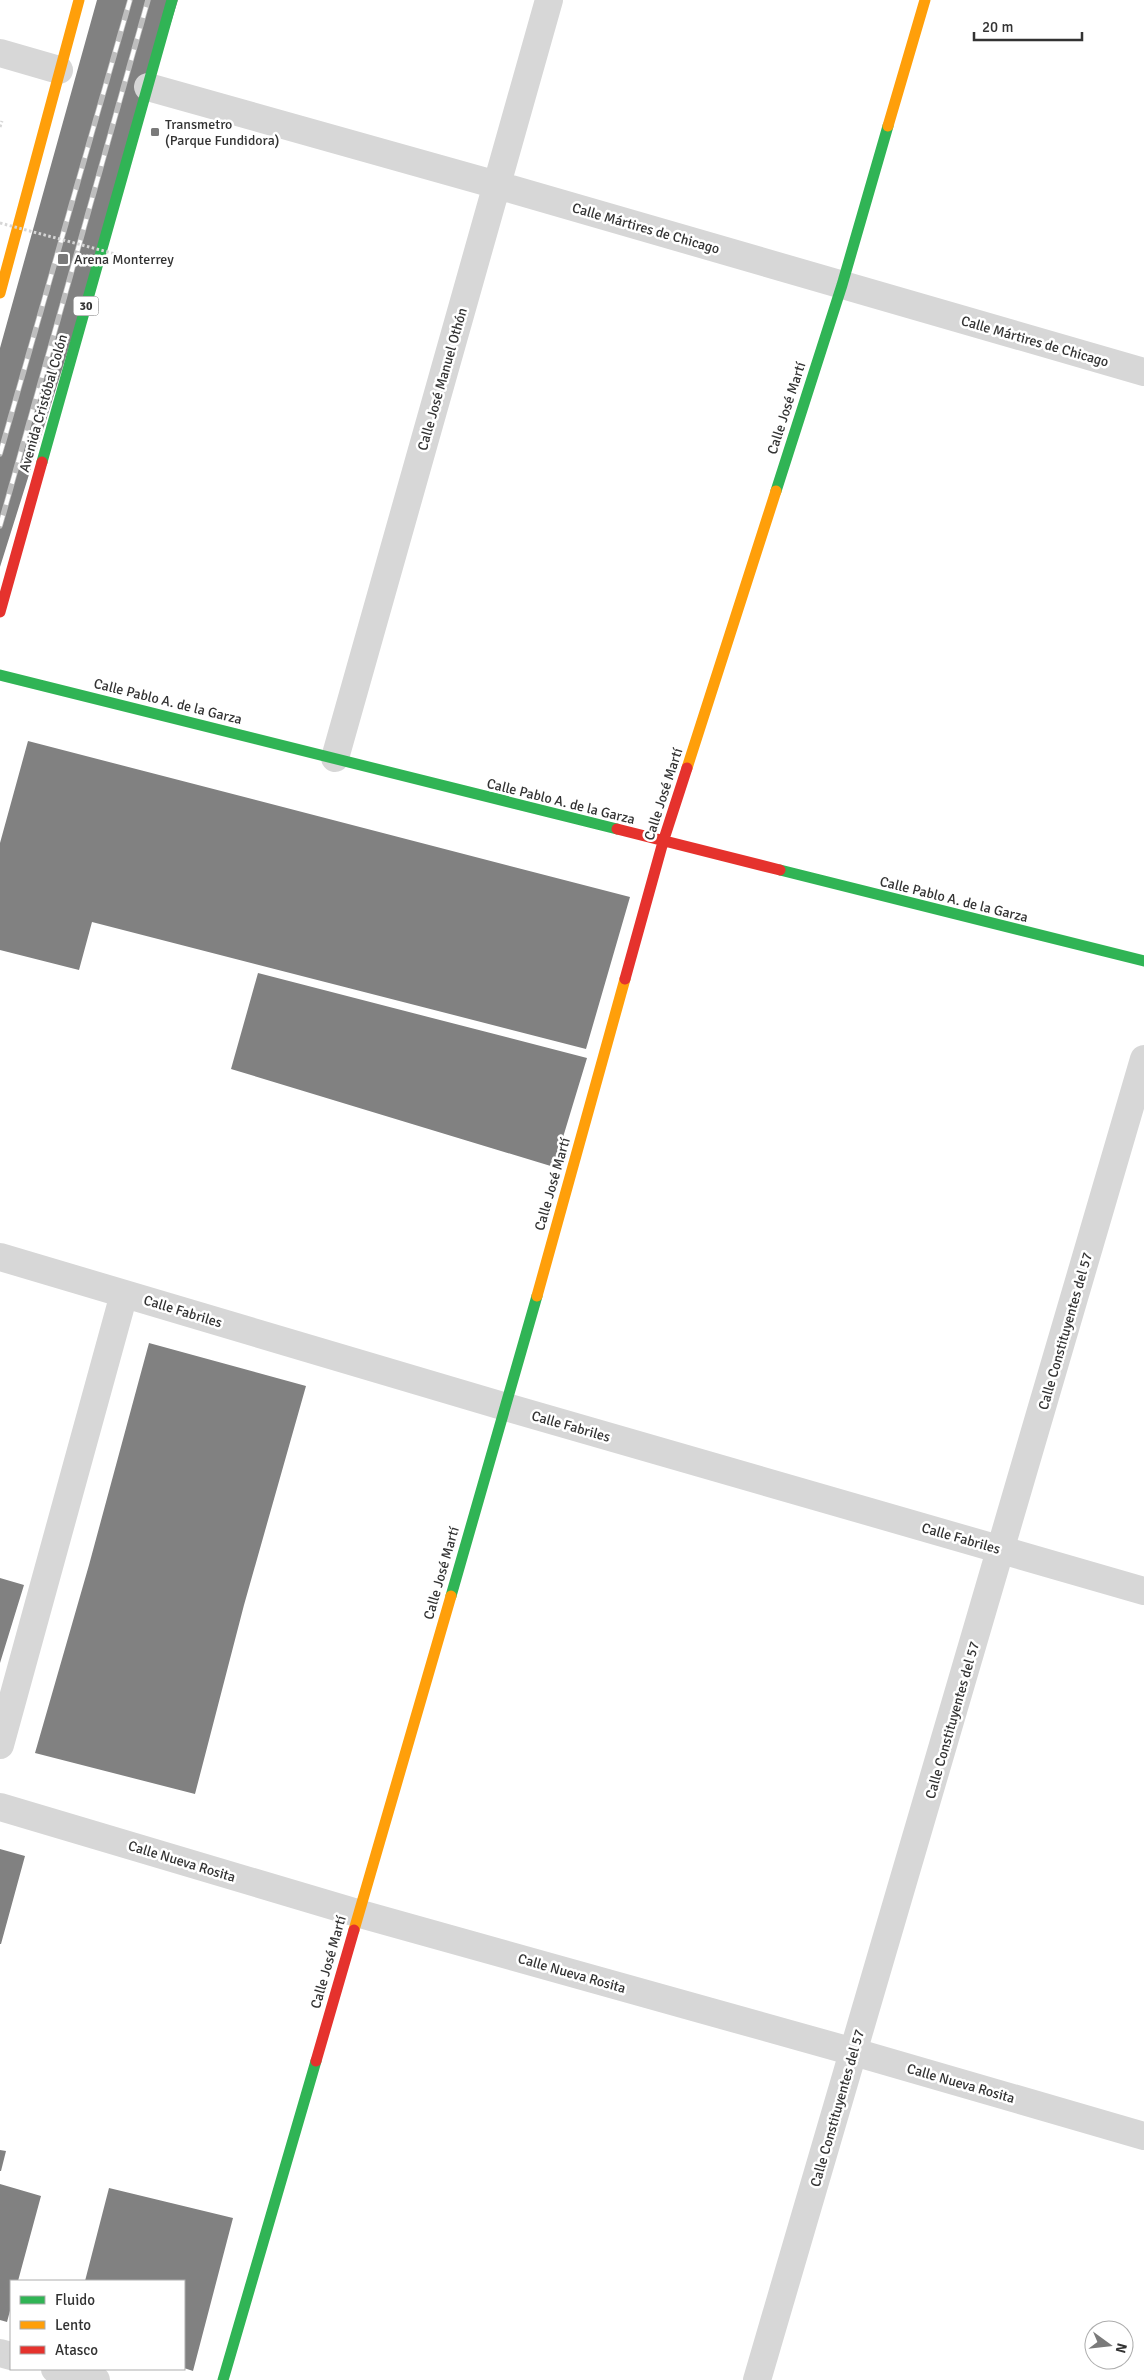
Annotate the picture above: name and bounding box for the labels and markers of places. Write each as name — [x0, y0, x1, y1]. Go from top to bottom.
place label: Transmetro (Parque Fundidora) — [165, 116, 279, 149]
marker: Transmetro (Parque Fundidora) — [149, 126, 161, 138]
place label: Arena Monterrey — [74, 251, 174, 268]
marker: Arena Monterrey — [56, 252, 70, 266]

